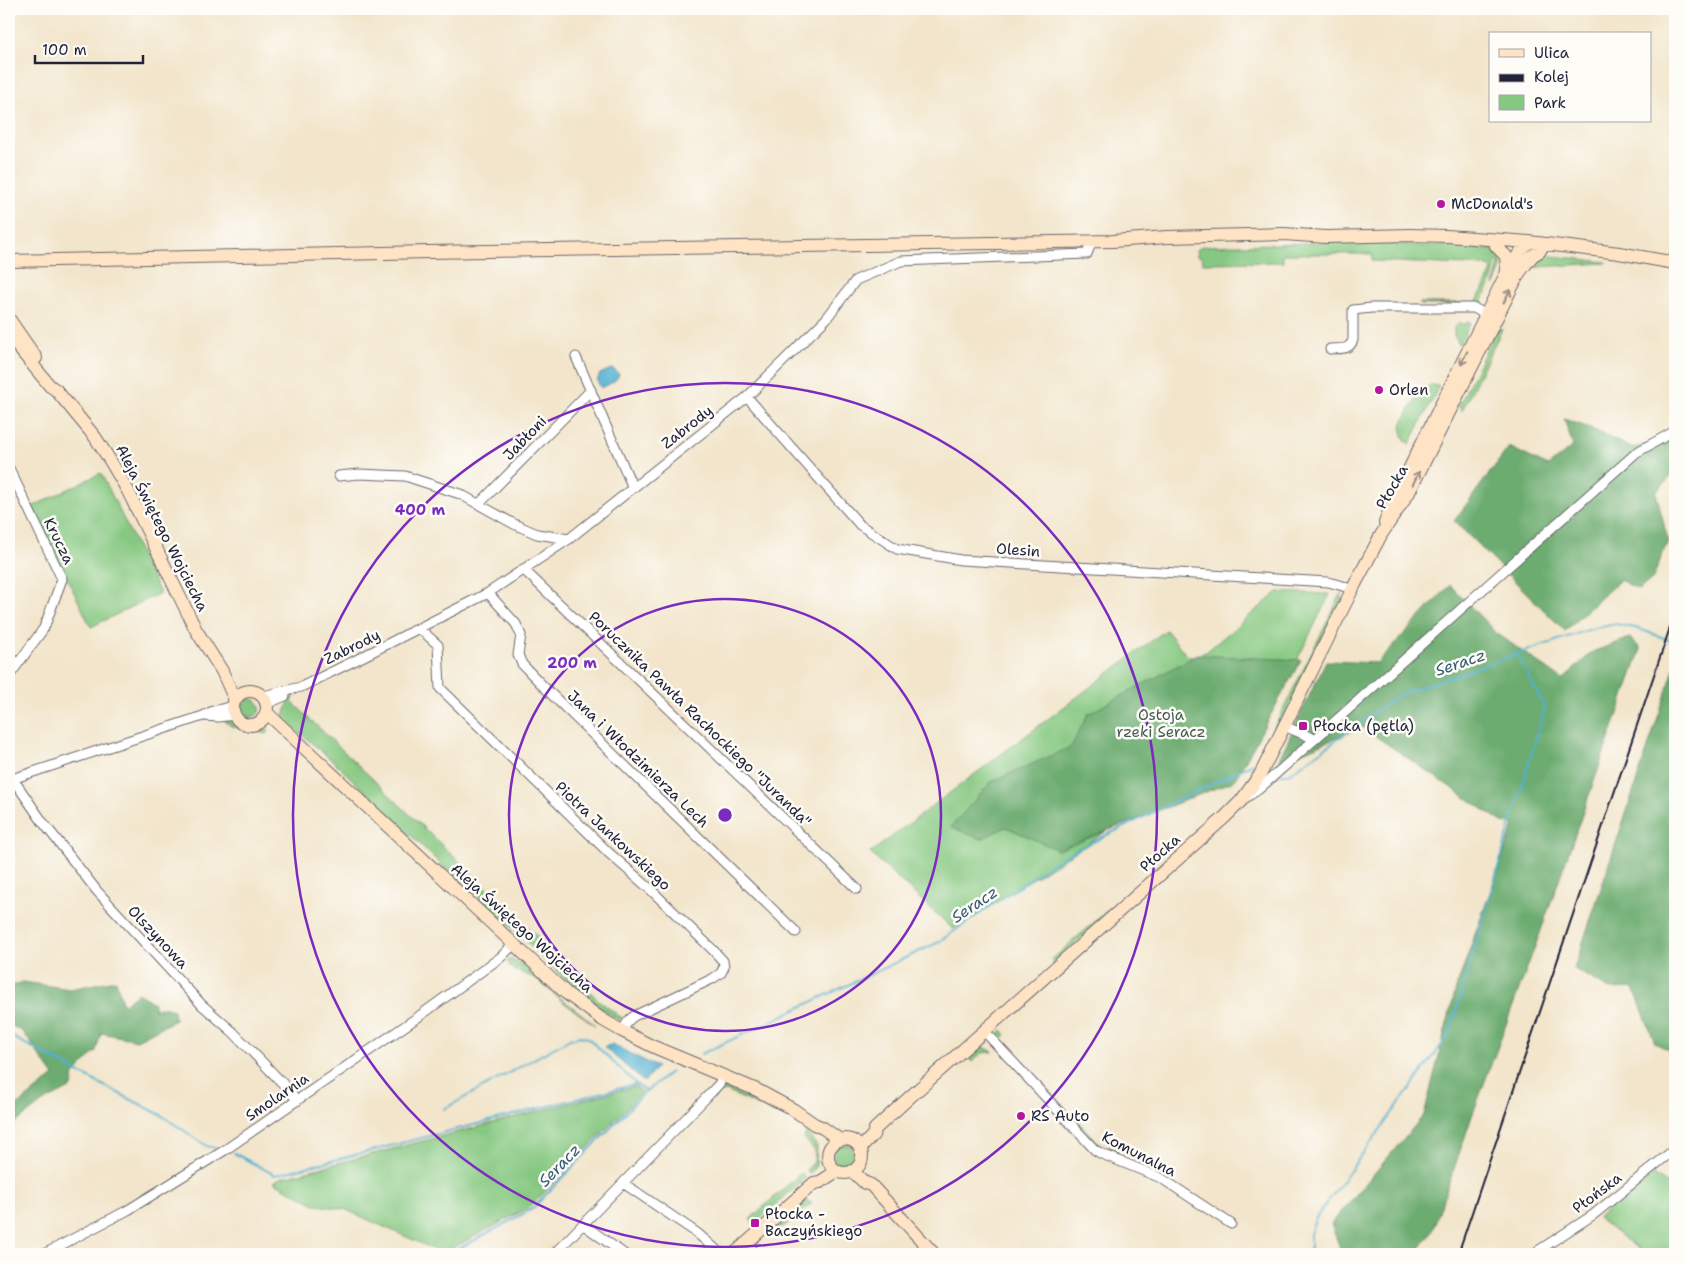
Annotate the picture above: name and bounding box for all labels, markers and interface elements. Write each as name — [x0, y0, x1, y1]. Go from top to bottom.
scale bar — [35, 32, 142, 64]
legend — [1489, 32, 1652, 122]
text: 100 m — [42, 40, 87, 60]
text: Ulica — [1534, 43, 1570, 63]
text: Kolej — [1534, 67, 1569, 87]
text: Park — [1534, 93, 1566, 113]
place label: McDonald's — [1451, 194, 1533, 214]
marker: McDonald's — [1435, 198, 1447, 210]
one-way arrow — [1502, 289, 1512, 304]
one-way arrow — [1459, 350, 1468, 365]
place label: Orlen — [1389, 380, 1428, 400]
marker: Orlen — [1373, 384, 1385, 396]
street label: Zabrody — [657, 401, 717, 453]
street label: Jabłoni — [499, 411, 551, 465]
street label: Aleja Świętego Wojciecha — [111, 441, 214, 615]
street label: Płocka — [1371, 461, 1413, 513]
one-way arrow — [1411, 471, 1421, 486]
text: 400 m — [395, 500, 445, 520]
street label: Krucza — [39, 514, 79, 568]
street label: Olesin — [995, 538, 1041, 562]
street label: Porucznika Pawła Rachockiego "Juranda" — [584, 607, 816, 831]
street label: Zabrody — [321, 625, 383, 669]
water label: Seracz — [1432, 644, 1488, 681]
text: 200 m — [547, 653, 597, 673]
street label: Jana i Włodzimierza Lech — [563, 686, 713, 832]
park label: Ostoja rzeki Seracz — [1116, 705, 1206, 742]
place label: Płocka (pętla) — [1313, 716, 1414, 736]
marker: Płocka (pętla) — [1297, 720, 1309, 732]
street label: Piotra Jankowskiego — [551, 777, 675, 895]
centre of rings — [716, 806, 734, 824]
street label: Płocka — [1136, 829, 1185, 876]
street label: Aleja Świętego Wojciecha — [447, 858, 598, 998]
water label: Seracz — [947, 881, 1002, 928]
street label: Olszynowa — [123, 901, 193, 974]
street label: Smolarnia — [241, 1068, 313, 1126]
place label: RS Auto — [1031, 1106, 1089, 1126]
marker: RS Auto — [1015, 1110, 1027, 1122]
street label: Komunalna — [1098, 1127, 1180, 1182]
water label: Seracz — [534, 1139, 585, 1191]
street label: Płońska — [1568, 1168, 1626, 1218]
place label: Płocka - Baczyńskiego — [765, 1204, 862, 1241]
marker: Płocka - Baczyńskiego — [749, 1217, 761, 1229]

